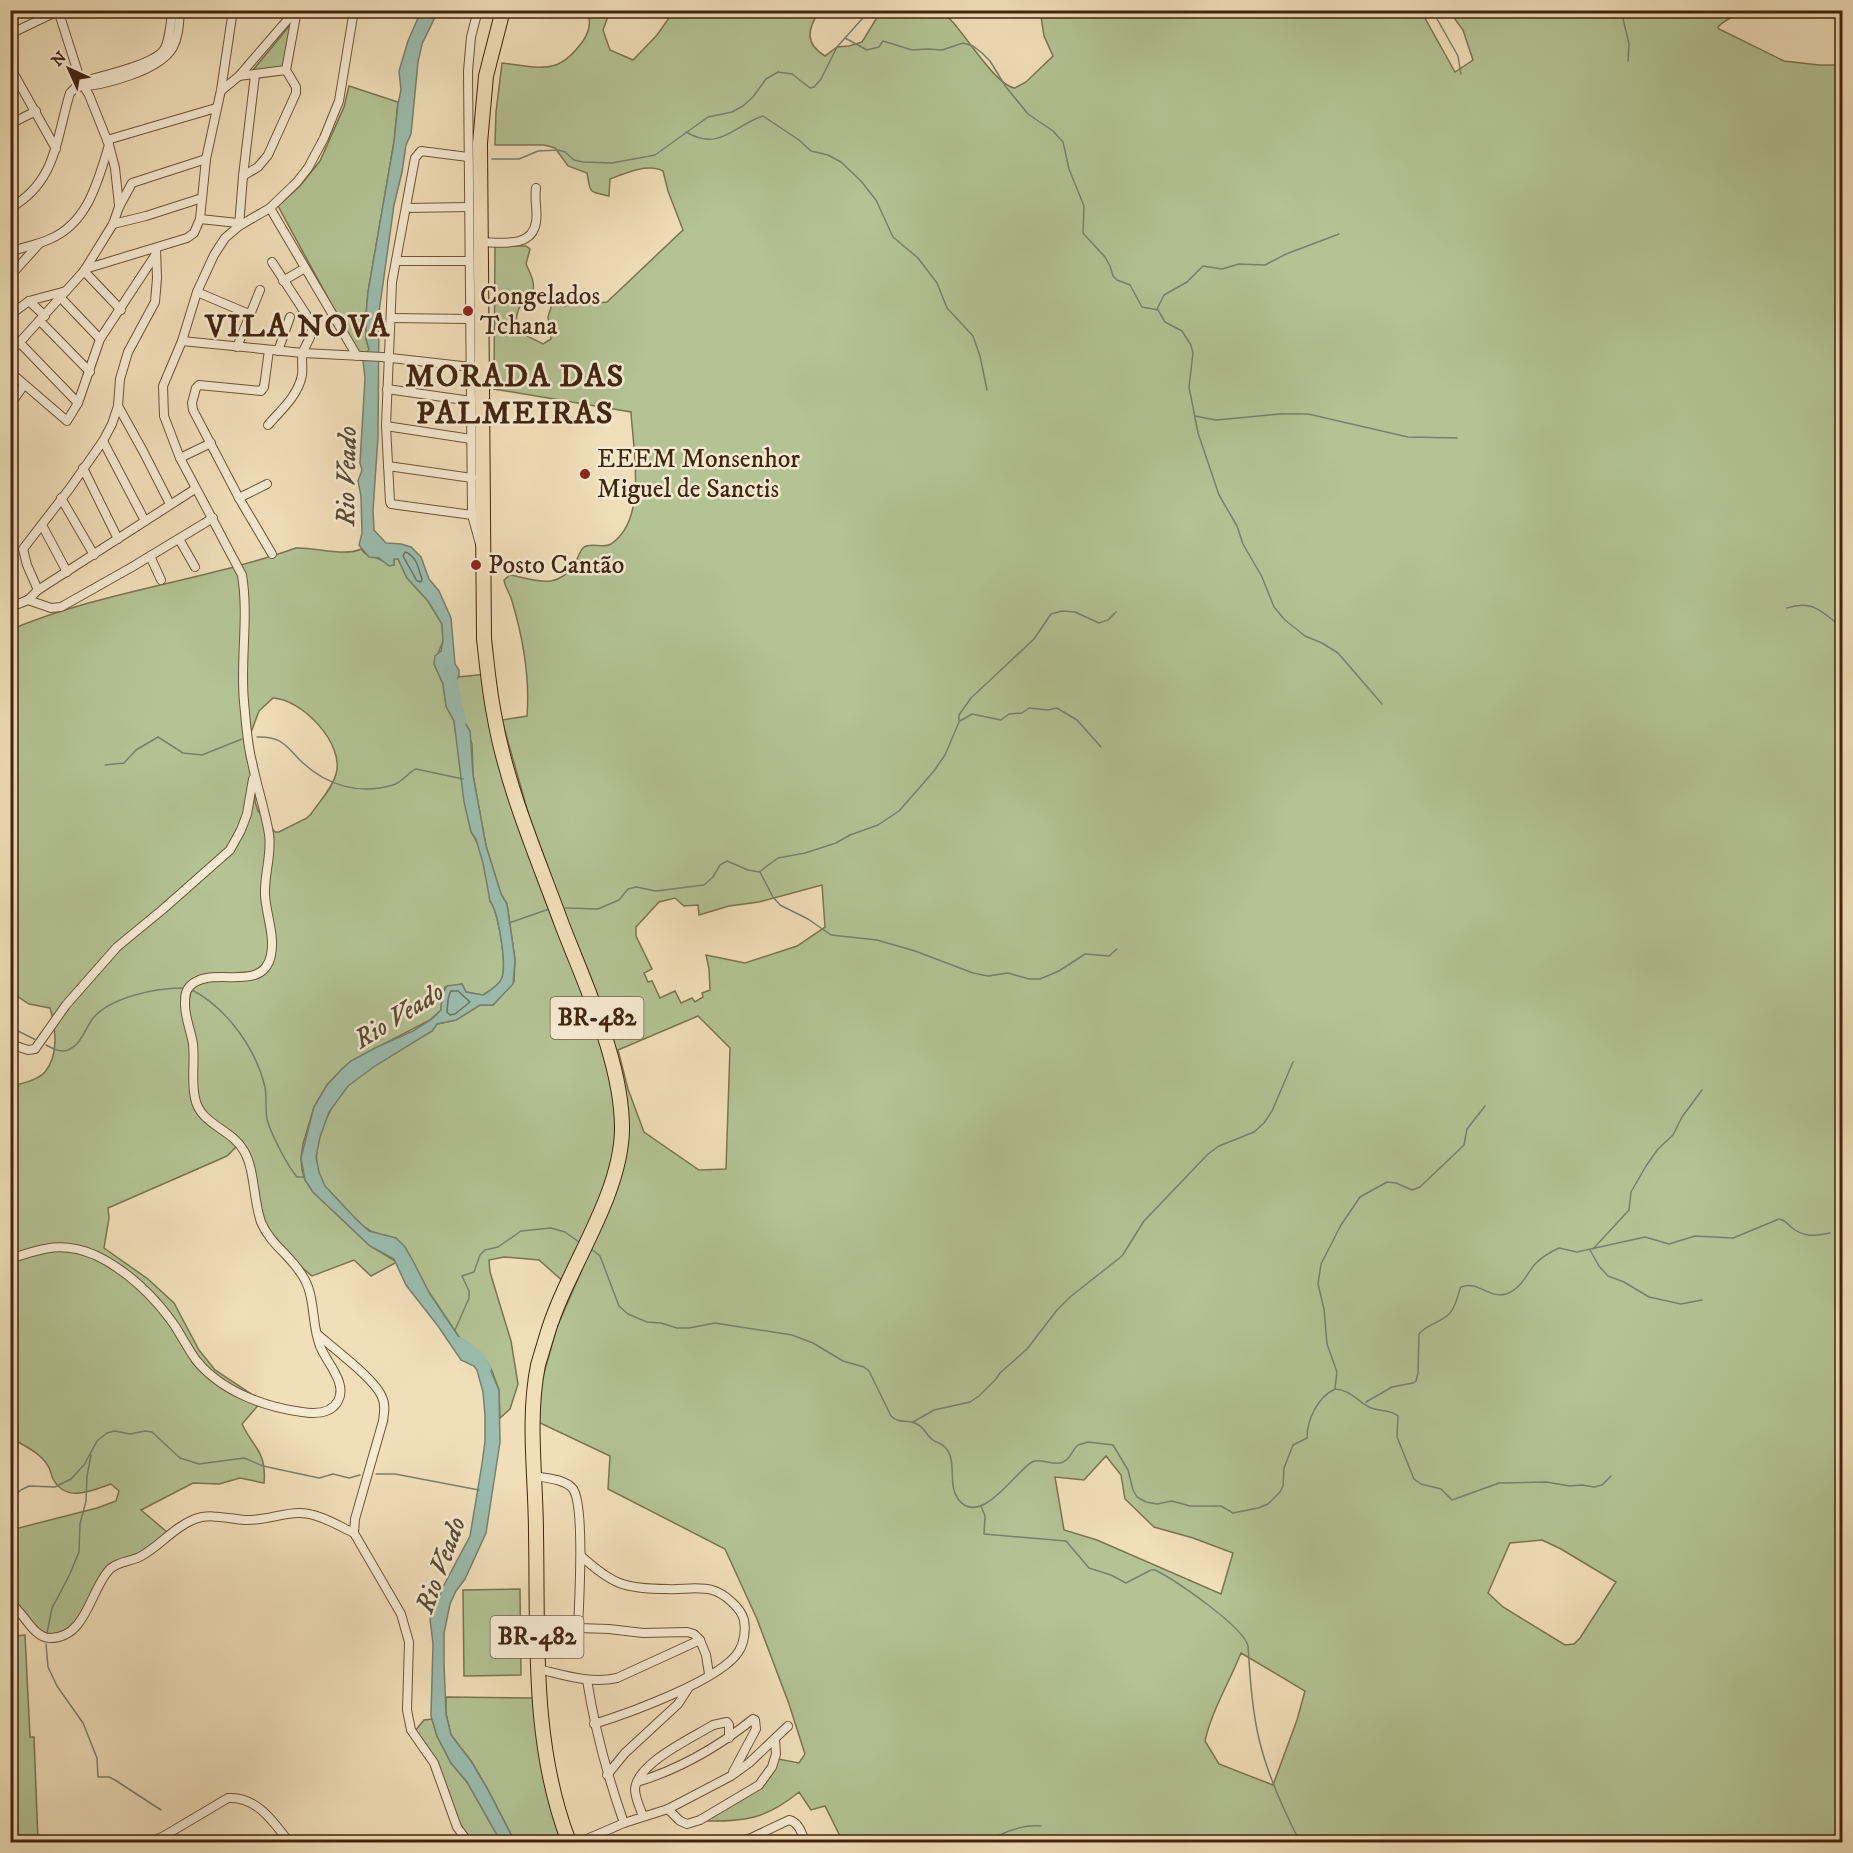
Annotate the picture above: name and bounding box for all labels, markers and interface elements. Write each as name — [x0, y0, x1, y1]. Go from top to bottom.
north arrow — [39, 39, 99, 99]
text: N — [47, 47, 71, 71]
place label: Congelados Tchana — [480, 280, 600, 343]
marker: Congelados Tchana — [461, 304, 475, 318]
district label: VILA NOVA — [203, 307, 391, 347]
district label: MORADA DAS PALMEIRAS — [405, 357, 625, 434]
water label: Rio Veado — [329, 426, 365, 527]
place label: EEEM Monsenhor Miguel de Sanctis — [597, 443, 800, 506]
marker: EEEM Monsenhor Miguel de Sanctis — [578, 467, 592, 481]
place label: Posto Cantão — [488, 549, 624, 582]
marker: Posto Cantão — [469, 558, 483, 572]
water label: Rio Veado — [347, 975, 450, 1057]
road number: BR-482 — [550, 997, 644, 1039]
water label: Rio Veado — [408, 1512, 474, 1619]
road number: BR-482 — [490, 1616, 584, 1658]

